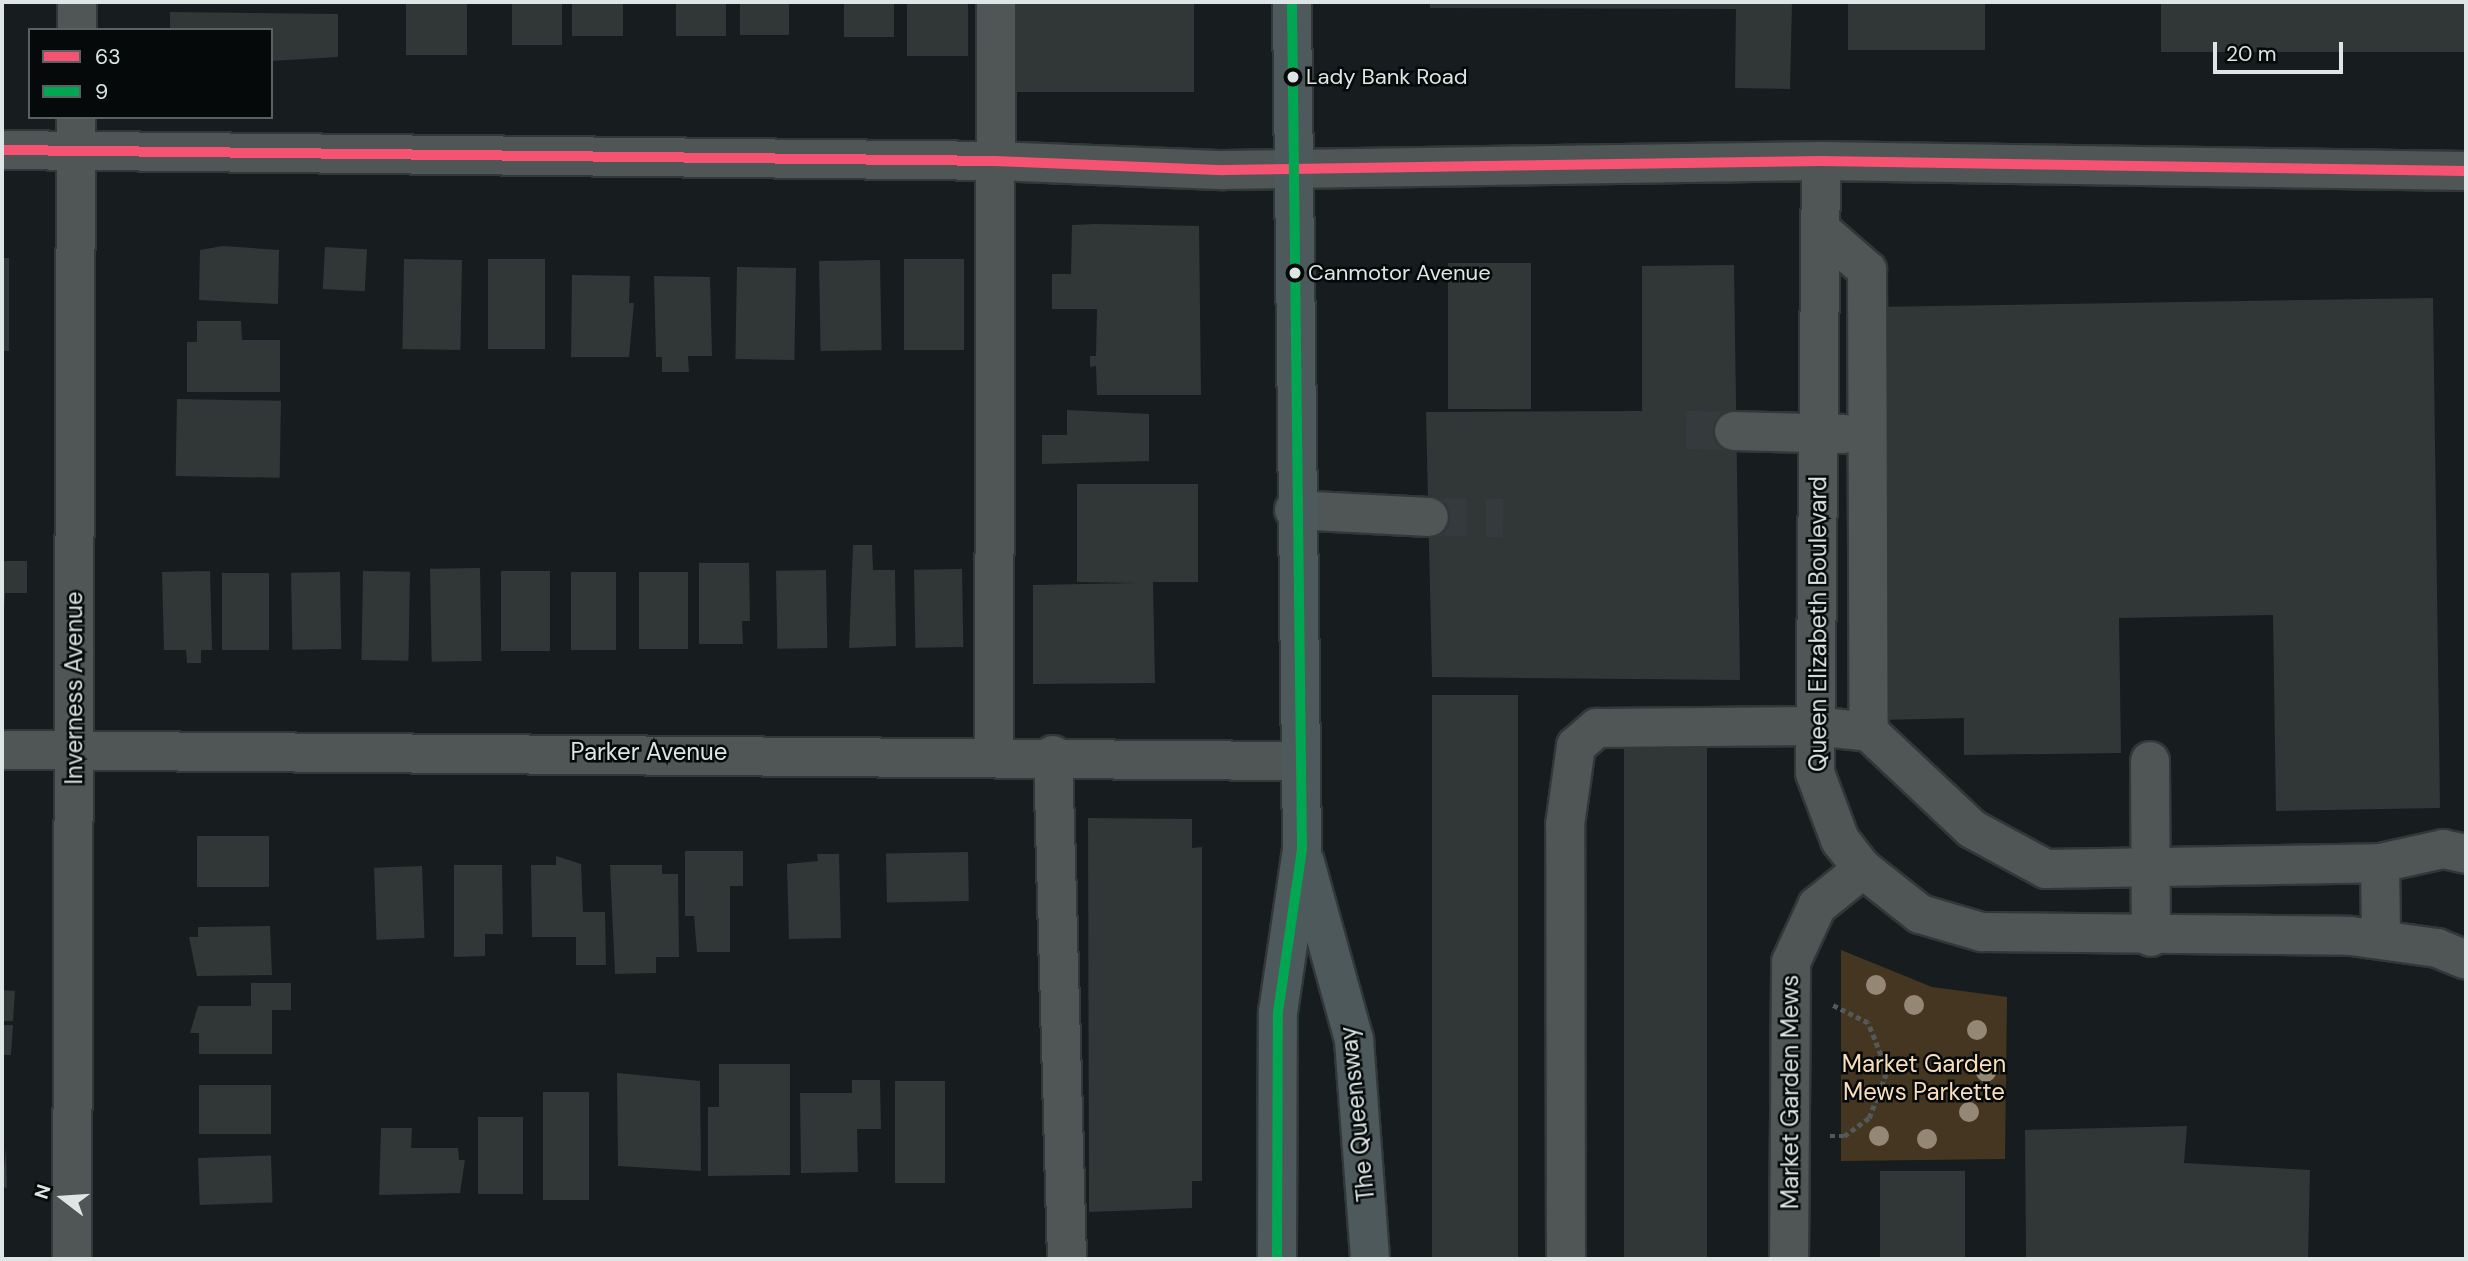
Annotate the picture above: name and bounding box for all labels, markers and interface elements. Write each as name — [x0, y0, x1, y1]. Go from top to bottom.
legend — [28, 28, 273, 119]
scale bar — [2216, 28, 2346, 72]
text: 20 m — [2226, 40, 2277, 68]
text: 63 — [95, 43, 121, 71]
place label: Lady Bank Road — [1306, 64, 1467, 90]
marker: Lady Bank Road — [1286, 70, 1300, 84]
text: 9 — [95, 78, 108, 106]
place label: Canmotor Avenue — [1308, 260, 1491, 286]
marker: Canmotor Avenue — [1288, 266, 1302, 280]
street label: Queen Elizabeth Boulevard — [1804, 476, 1832, 772]
street label: Inverness Avenue — [60, 591, 88, 785]
street label: Parker Avenue — [571, 738, 727, 766]
street label: Market Garden Mews — [1776, 975, 1804, 1209]
street label: The Queensway — [1333, 1025, 1381, 1203]
park label: Market Garden Mews Parkette — [1842, 1050, 2006, 1106]
north arrow — [28, 1163, 98, 1233]
text: N — [28, 1181, 56, 1202]

